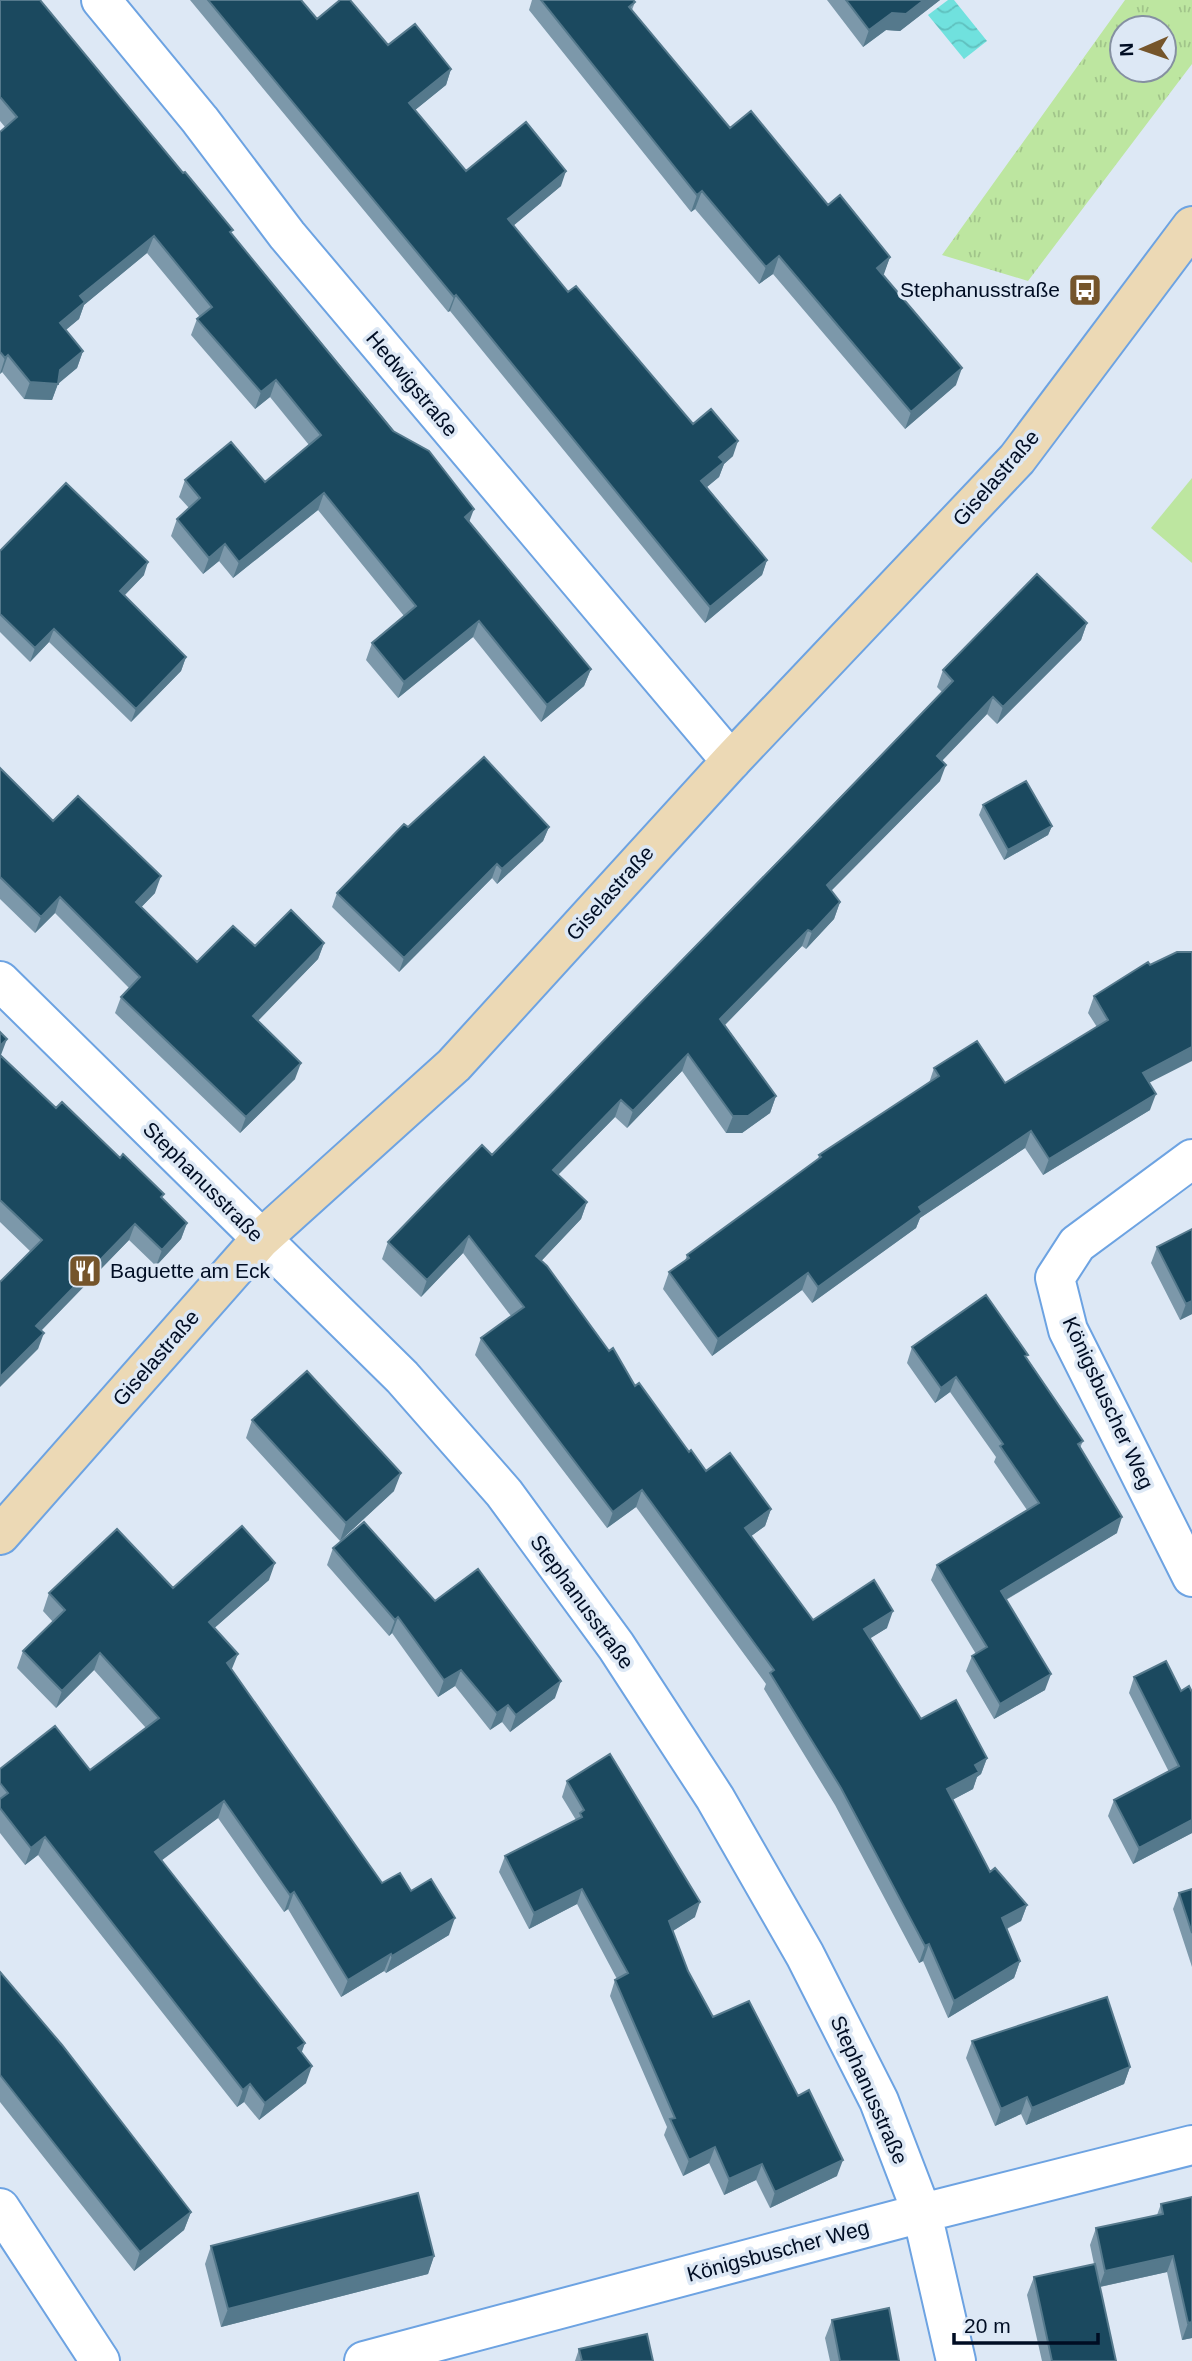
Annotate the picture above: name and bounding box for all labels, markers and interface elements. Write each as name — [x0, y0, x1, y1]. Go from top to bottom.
north arrow — [1108, 14, 1178, 84]
text: N — [1116, 42, 1137, 57]
bus stop icon: Stephanusstraße — [1066, 271, 1104, 309]
place label: Stephanusstraße — [900, 278, 1060, 301]
street label: Hedwigstraße — [362, 327, 463, 441]
street label: Giselastraße — [948, 425, 1043, 530]
street label: Giselastraße — [561, 841, 658, 945]
street label: Stephanusstraße — [139, 1117, 268, 1246]
restaurant icon: Baguette am Eck — [66, 1252, 104, 1290]
place label: Baguette am Eck — [110, 1259, 270, 1282]
street label: Giselastraße — [108, 1305, 203, 1410]
street label: Königsbuscher Weg — [1058, 1313, 1159, 1493]
street label: Stephanusstraße — [526, 1530, 639, 1673]
street label: Stephanusstraße — [826, 2012, 912, 2168]
street label: Königsbuscher Weg — [684, 2215, 871, 2286]
scale bar — [954, 2302, 1098, 2346]
text: 20 m — [964, 2314, 1011, 2337]

